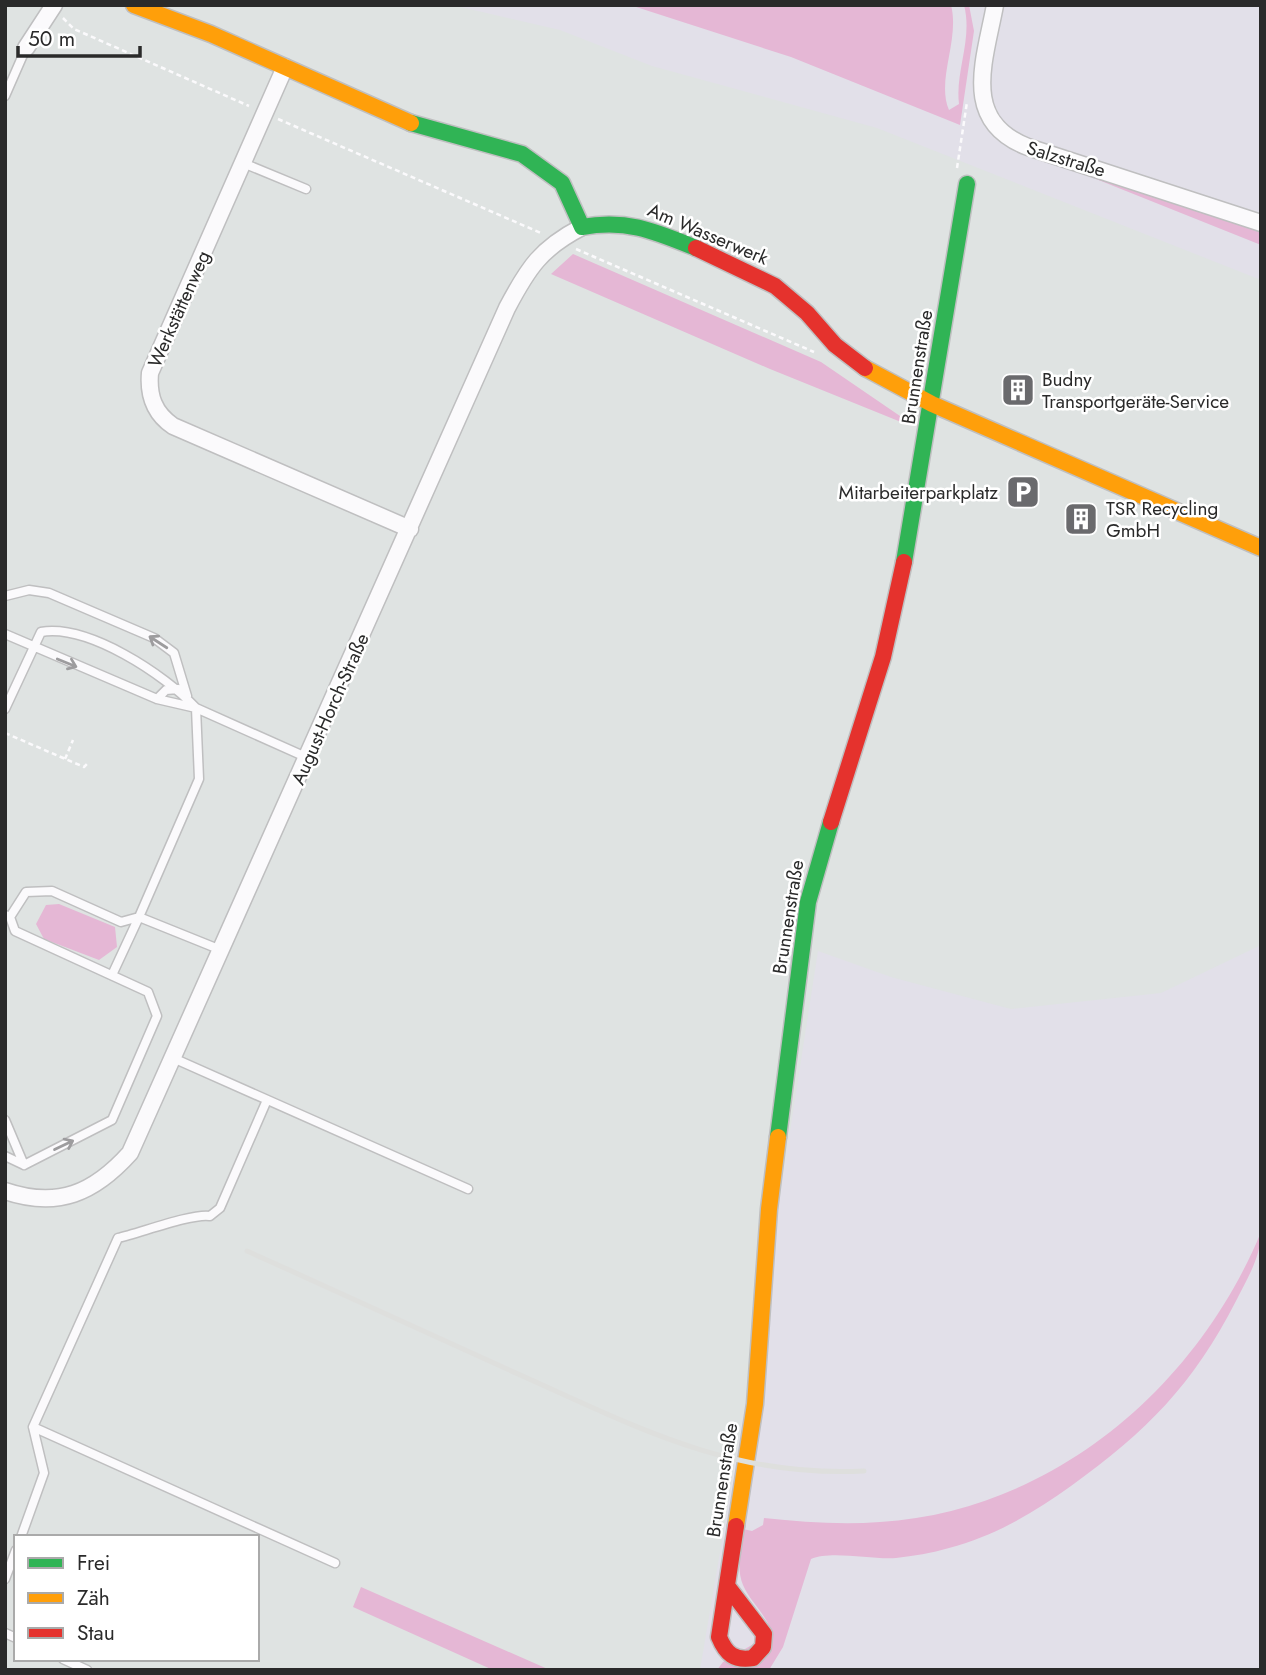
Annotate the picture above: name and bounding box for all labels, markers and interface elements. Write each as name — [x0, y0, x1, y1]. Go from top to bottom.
scale bar — [18, 14, 140, 58]
text: 50 m — [28, 24, 75, 54]
street label: Salzstraße — [1023, 134, 1109, 184]
street label: Am Wasserwerk — [644, 196, 773, 272]
street label: Werkstättenweg — [141, 246, 217, 372]
street label: Brunnenstraße — [895, 308, 939, 426]
place label: Budny Transportgeräte-Service — [1042, 366, 1229, 415]
building icon: Budny Transportgeräte-Service — [999, 371, 1037, 409]
parking icon: Mitarbeiterparkplatz — [1004, 473, 1042, 511]
place label: Mitarbeiterparkplatz — [839, 479, 998, 506]
place label: TSR Recycling GmbH — [1106, 495, 1218, 544]
building icon: TSR Recycling GmbH — [1062, 500, 1100, 538]
street label: August-Horch-Straße — [284, 629, 376, 789]
one-way arrow — [149, 634, 168, 649]
one-way arrow — [56, 657, 78, 670]
street label: Brunnenstraße — [766, 858, 810, 976]
one-way arrow — [53, 1137, 74, 1151]
street label: Brunnenstraße — [700, 1421, 744, 1539]
legend — [14, 1535, 259, 1661]
text: Frei — [77, 1548, 110, 1578]
text: Zäh — [77, 1583, 110, 1613]
text: Stau — [77, 1618, 115, 1648]

